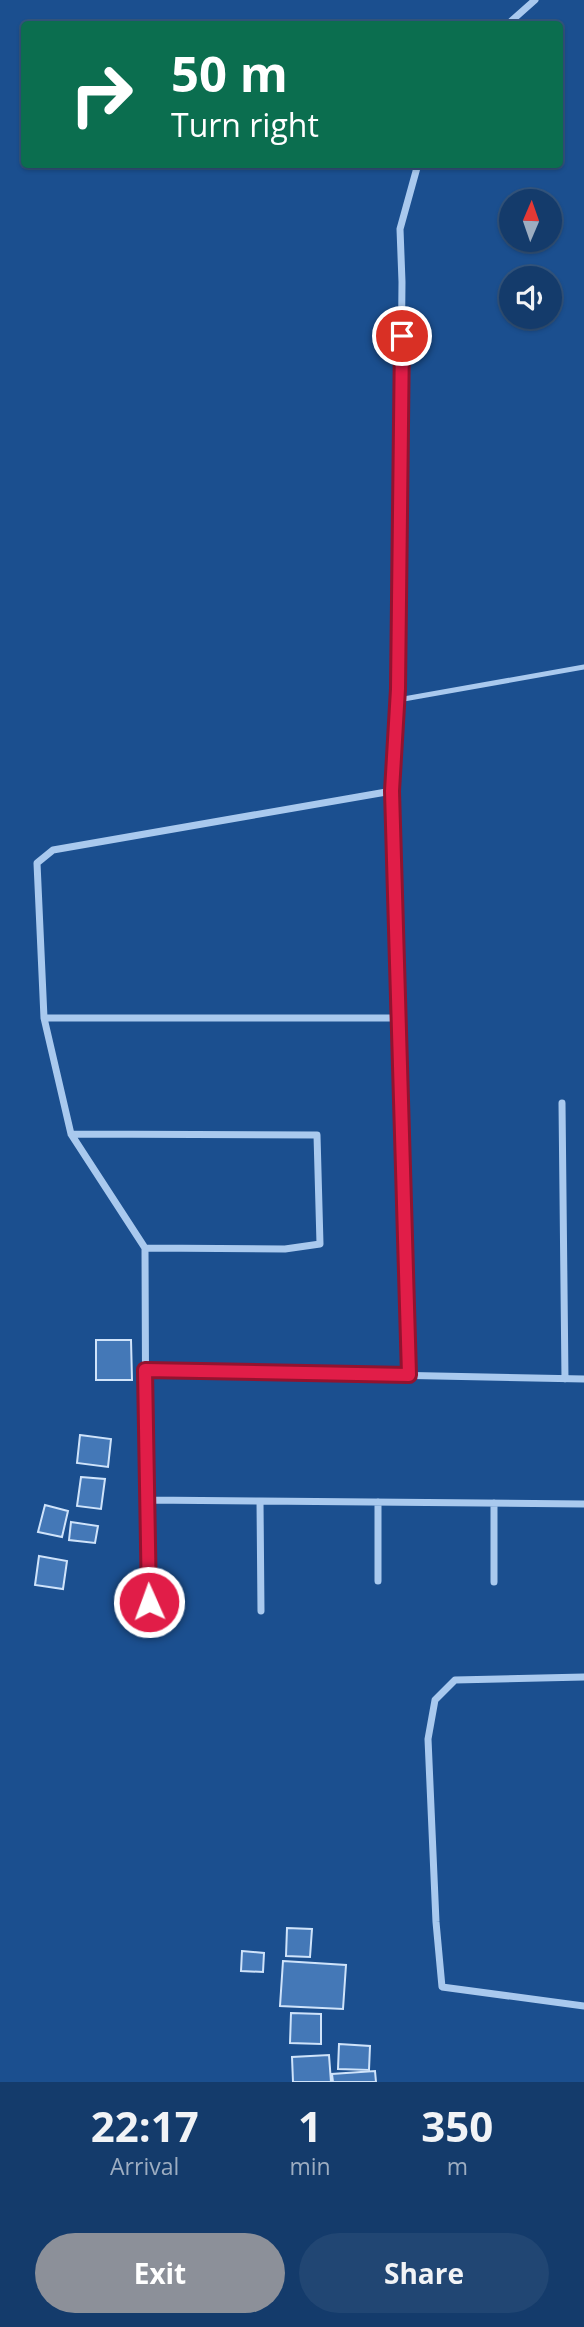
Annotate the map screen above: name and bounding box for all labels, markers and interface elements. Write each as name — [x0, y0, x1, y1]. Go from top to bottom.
text: 50 m — [171, 40, 288, 106]
icon: right — [56, 49, 147, 140]
text: Turn right — [171, 103, 319, 146]
north arrow — [499, 189, 562, 252]
map controls — [499, 189, 562, 329]
button: sound — [499, 266, 562, 329]
pin — [372, 306, 432, 366]
icon: arrive — [383, 317, 421, 355]
position arrow — [112, 1565, 186, 1639]
text: 22:17 — [91, 2097, 199, 2154]
text: 1 — [298, 2097, 322, 2154]
text: 350 — [421, 2097, 493, 2154]
text: Arrival — [110, 2150, 179, 2182]
text: min — [289, 2150, 331, 2182]
text: m — [447, 2150, 468, 2182]
button: Exit — [35, 2233, 285, 2313]
button: Share — [299, 2233, 549, 2313]

